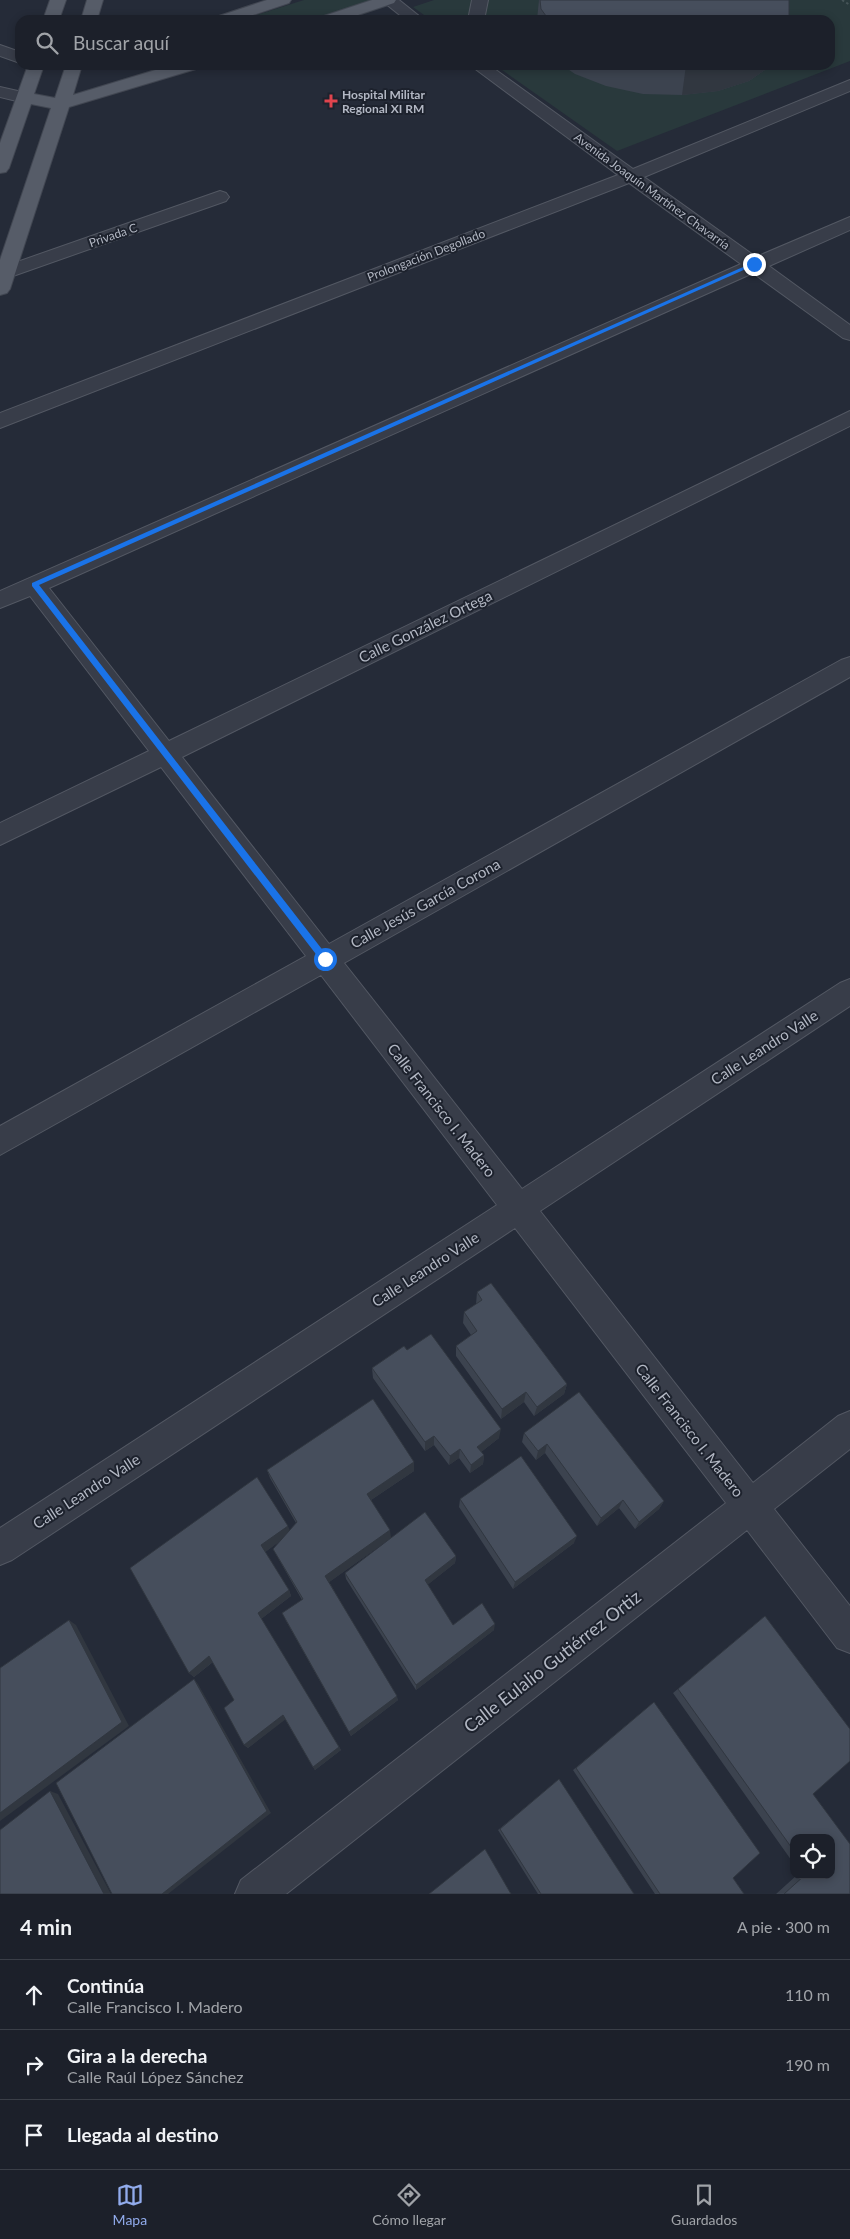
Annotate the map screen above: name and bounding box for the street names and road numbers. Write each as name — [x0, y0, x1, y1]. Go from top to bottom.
street label: Avenida Joaquín Martínez Chavarría — [571, 129, 733, 253]
street label: Privada C — [87, 220, 139, 250]
street label: Prolongación Degollado — [365, 225, 487, 284]
street label: Calle González Ortega — [355, 586, 495, 666]
street label: Calle Jesús García Corona — [347, 854, 503, 952]
street label: Calle Leandro Valle — [707, 1006, 821, 1088]
street label: Calle Francisco I. Madero — [384, 1040, 500, 1180]
street label: Calle Leandro Valle — [368, 1228, 482, 1310]
street label: Calle Francisco I. Madero — [632, 1360, 748, 1500]
street label: Calle Leandro Valle — [29, 1450, 143, 1532]
street label: Calle Eulalio Gutiérrez Ortiz — [459, 1585, 645, 1737]

